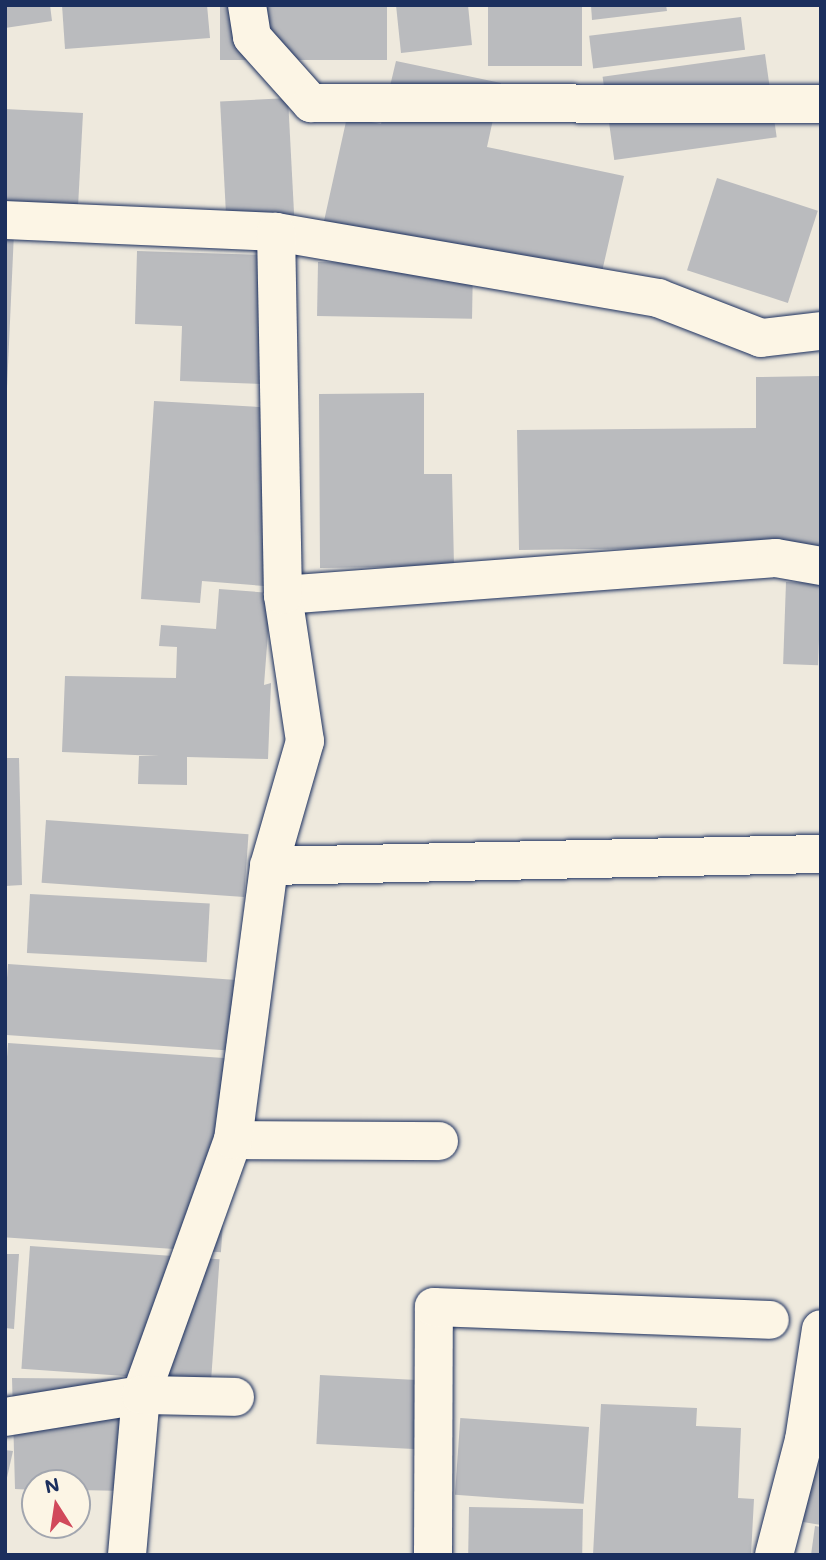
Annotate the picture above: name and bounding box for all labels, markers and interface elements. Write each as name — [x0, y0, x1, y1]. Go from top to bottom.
north arrow — [21, 1469, 91, 1539]
text: N — [42, 1471, 62, 1499]

